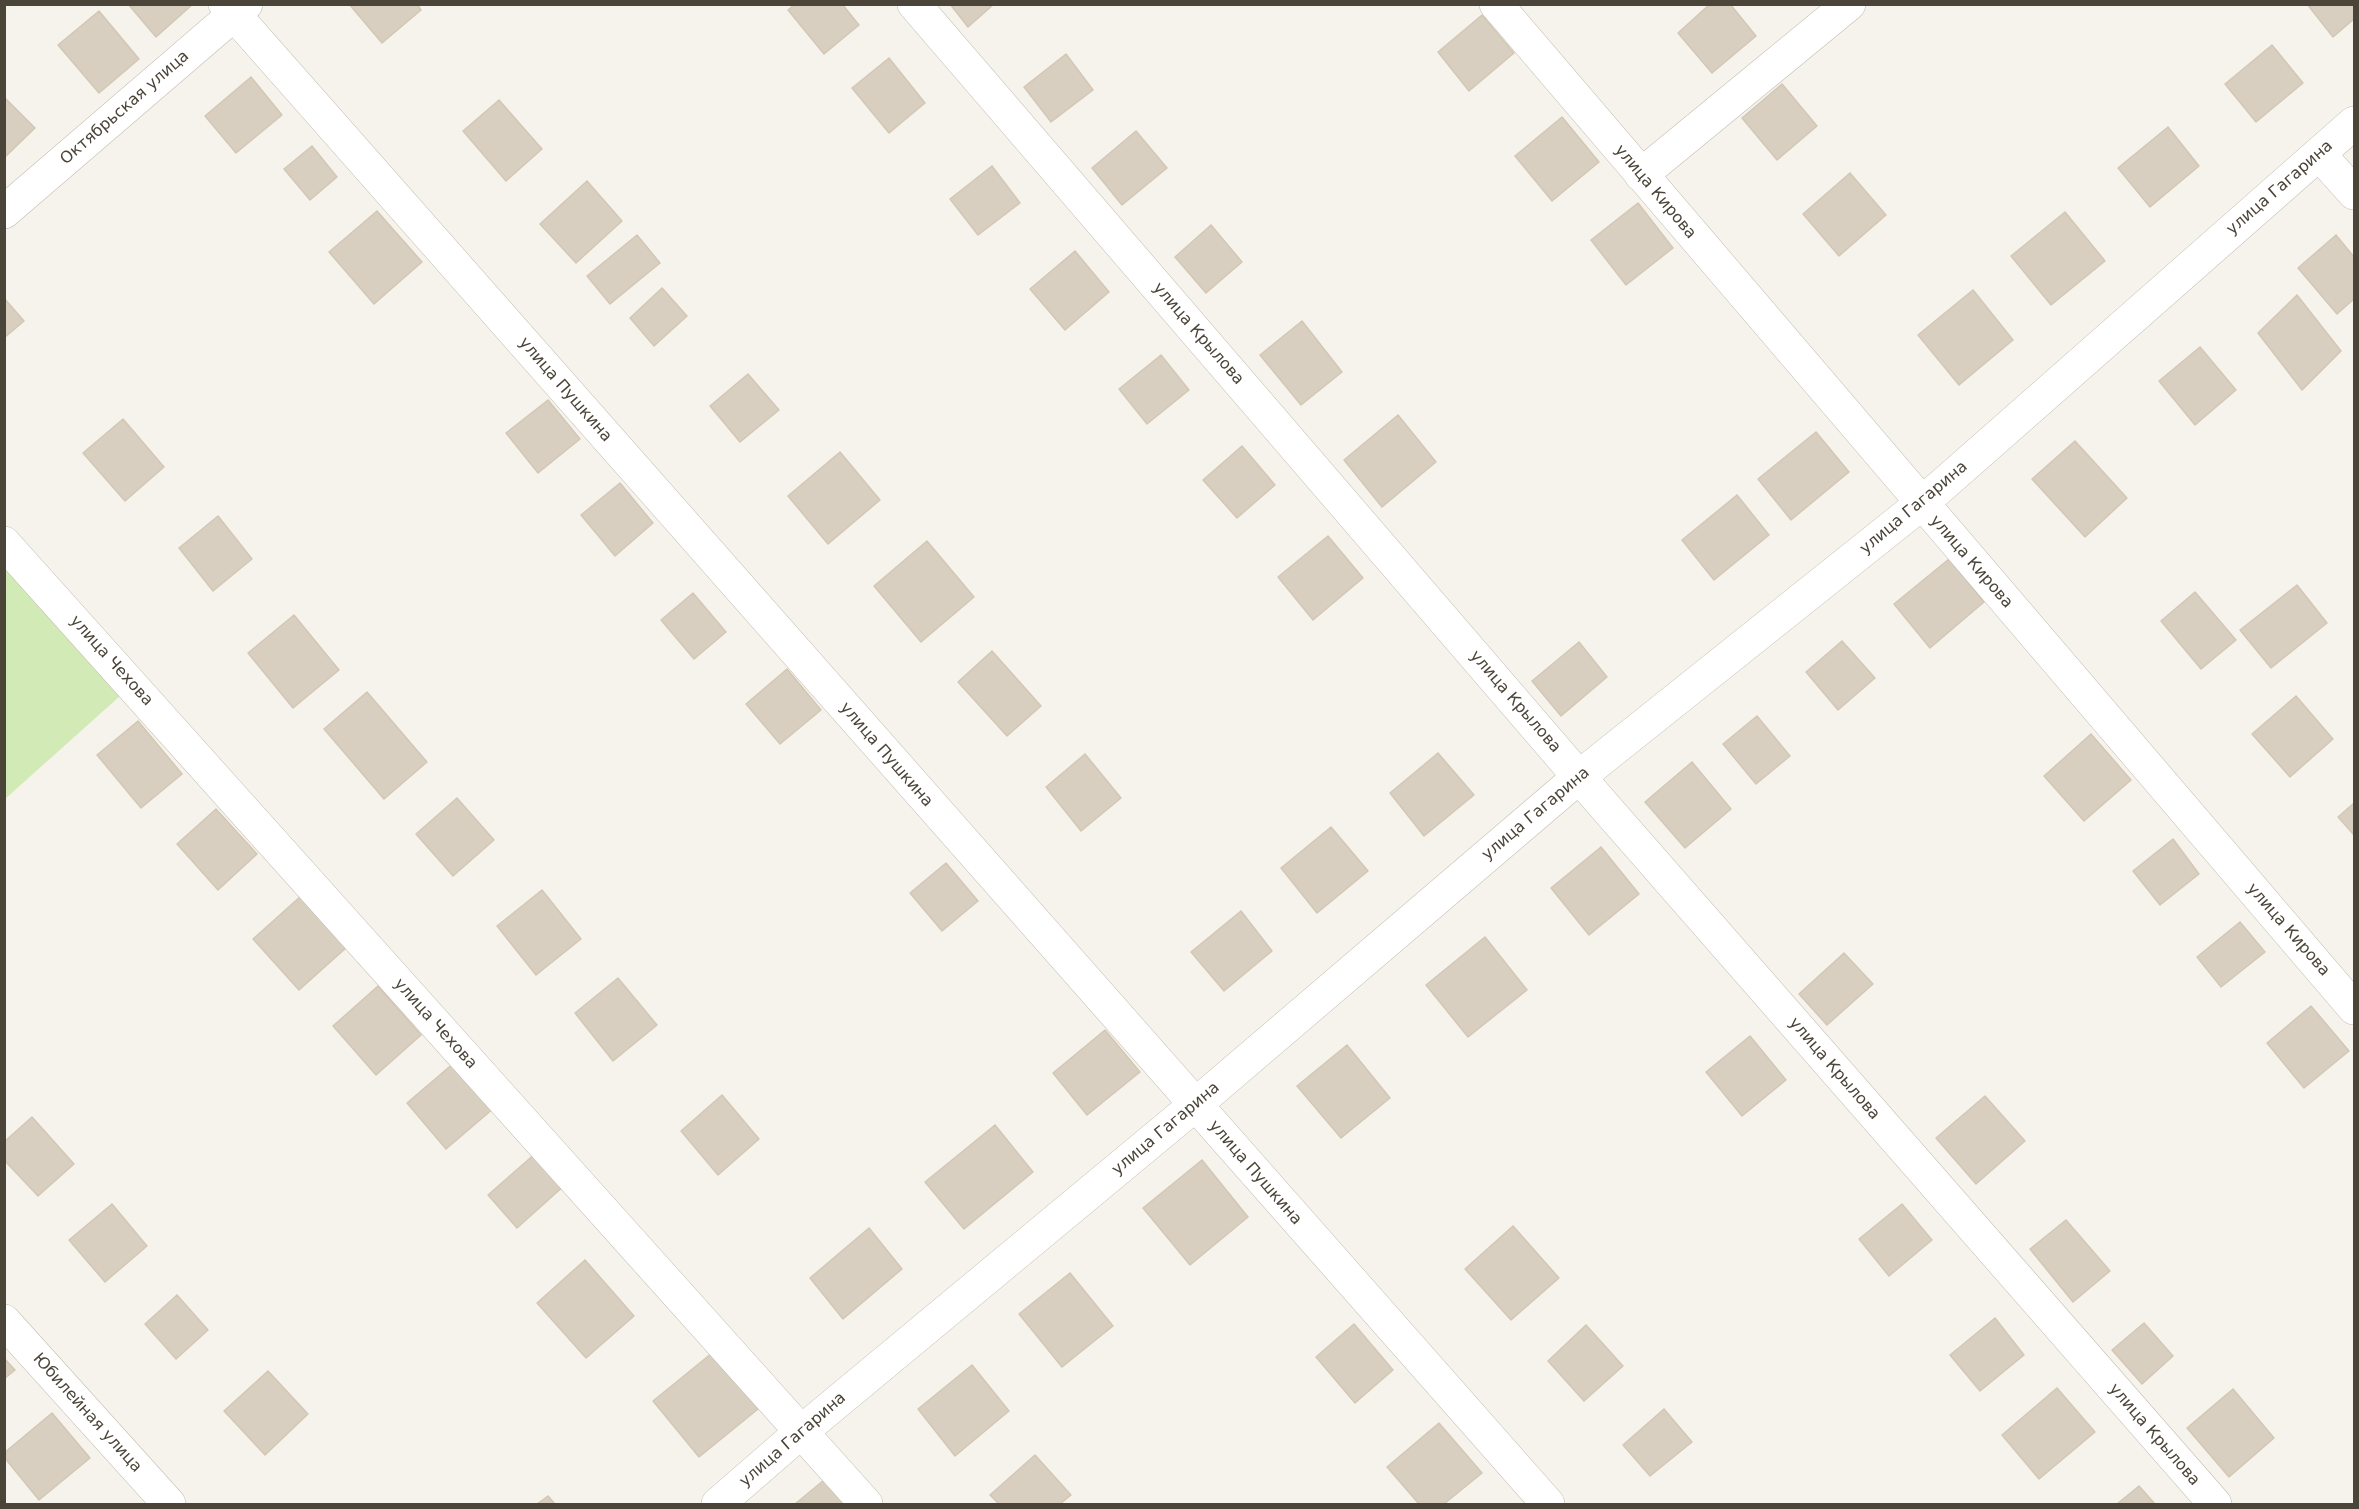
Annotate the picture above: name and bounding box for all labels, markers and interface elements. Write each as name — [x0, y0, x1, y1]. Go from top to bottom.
street label: Октябрьская улица — [57, 47, 193, 169]
street label: улица Гагарина — [2223, 137, 2337, 239]
street label: улица Кирова — [1610, 141, 1700, 243]
street label: улица Крылова — [1148, 279, 1248, 389]
street label: улица Пушкина — [514, 334, 616, 446]
street label: улица Гагарина — [1856, 457, 1972, 559]
street label: улица Кирова — [1925, 512, 2017, 612]
street label: улица Чехова — [65, 612, 157, 710]
street label: улица Крылова — [1465, 647, 1565, 757]
street label: улица Пушкина — [835, 699, 937, 811]
street label: улица Гагарина — [1478, 763, 1594, 865]
street label: улица Кирова — [2242, 880, 2334, 980]
street label: улица Чехова — [389, 975, 481, 1073]
street label: улица Крылова — [1784, 1014, 1884, 1124]
street label: улица Гагарина — [1108, 1078, 1224, 1180]
street label: улица Пушкина — [1204, 1117, 1306, 1229]
street label: Юбилейная улица — [28, 1349, 146, 1477]
street label: улица Крылова — [2104, 1380, 2204, 1490]
street label: улица Гагарина — [736, 1389, 850, 1491]

